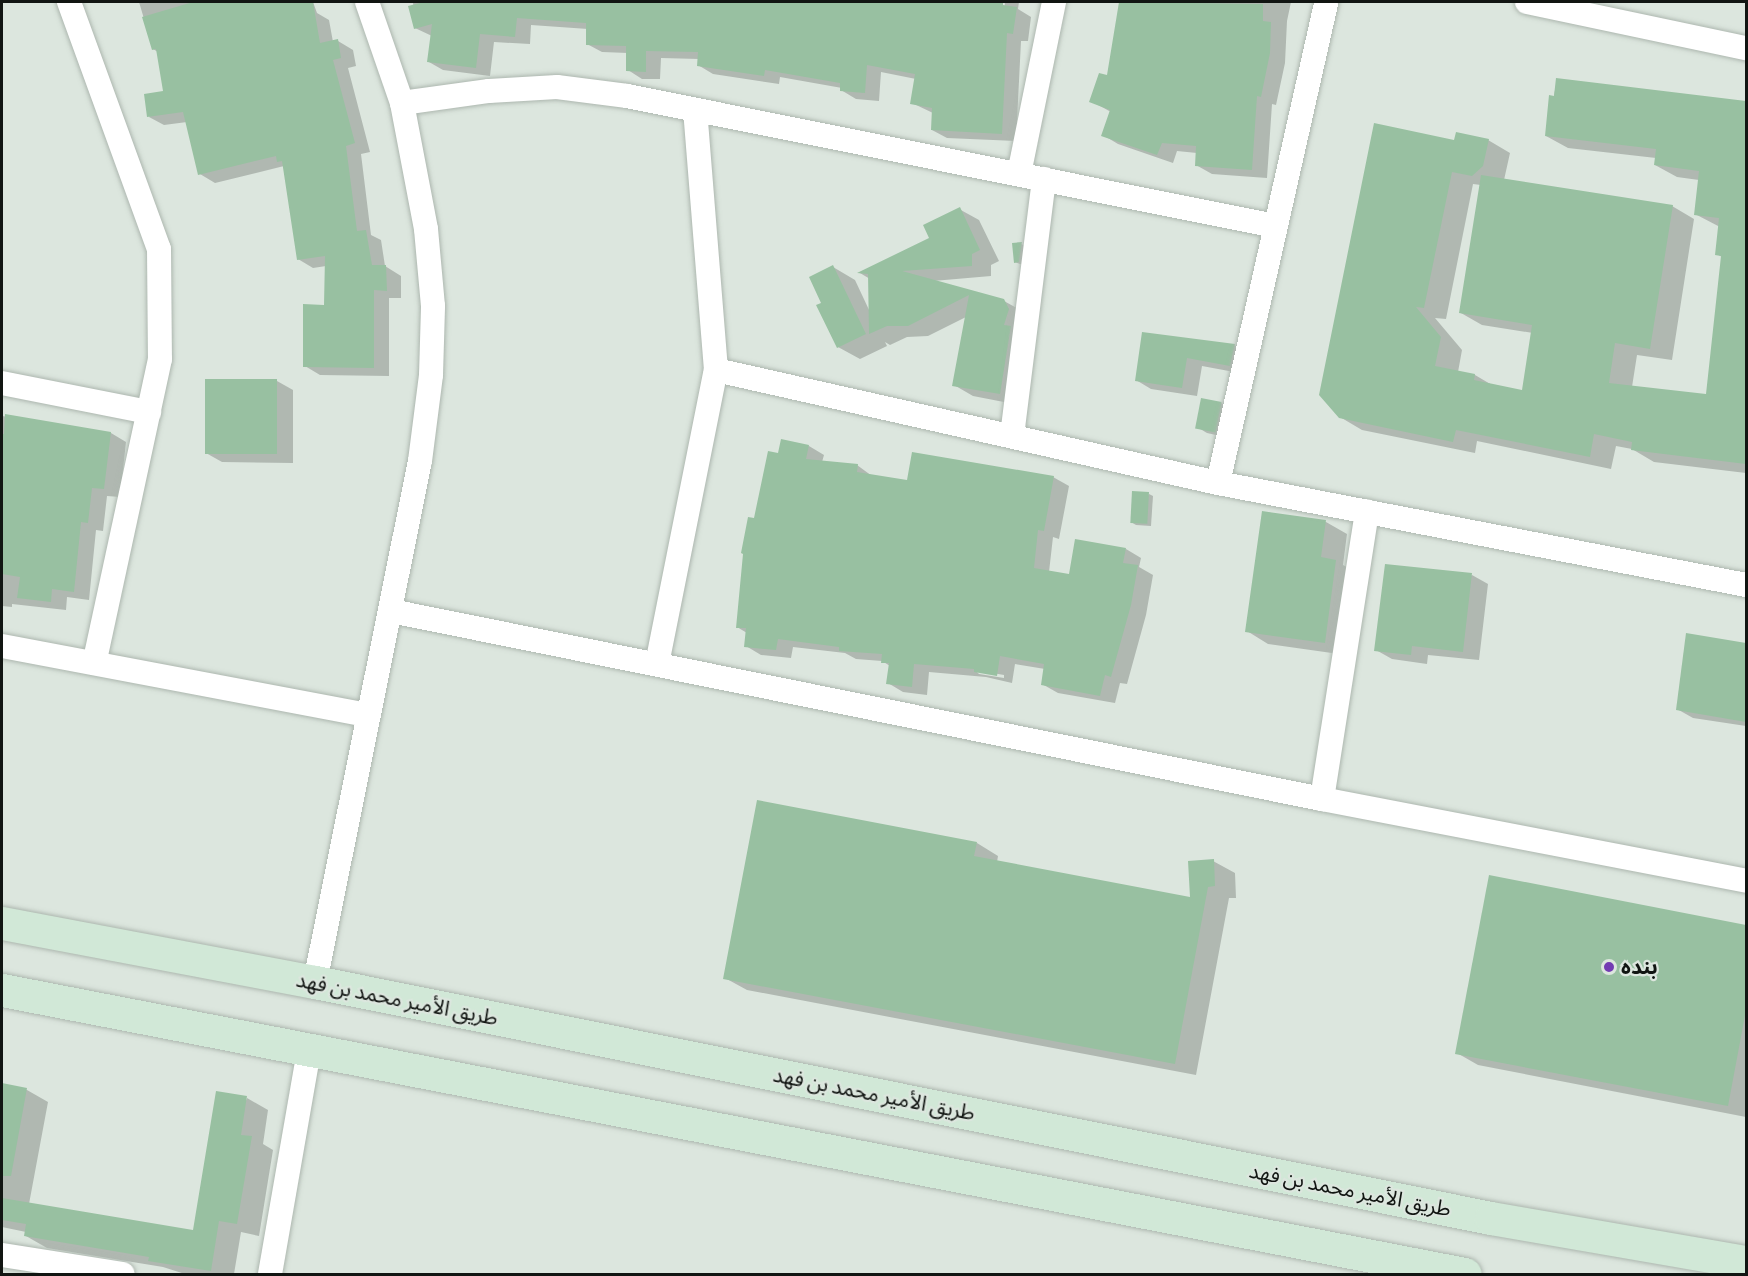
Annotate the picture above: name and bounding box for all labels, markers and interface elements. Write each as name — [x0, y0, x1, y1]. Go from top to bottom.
place label: بنده — [1621, 954, 1658, 980]
marker: بنده — [1602, 960, 1616, 974]
street label: طريق الأمير محمد بن فهد — [294, 967, 500, 1031]
street label: طريق الأمير محمد بن فهد — [771, 1062, 977, 1126]
street label: طريق الأمير محمد بن فهد — [1247, 1158, 1453, 1222]

